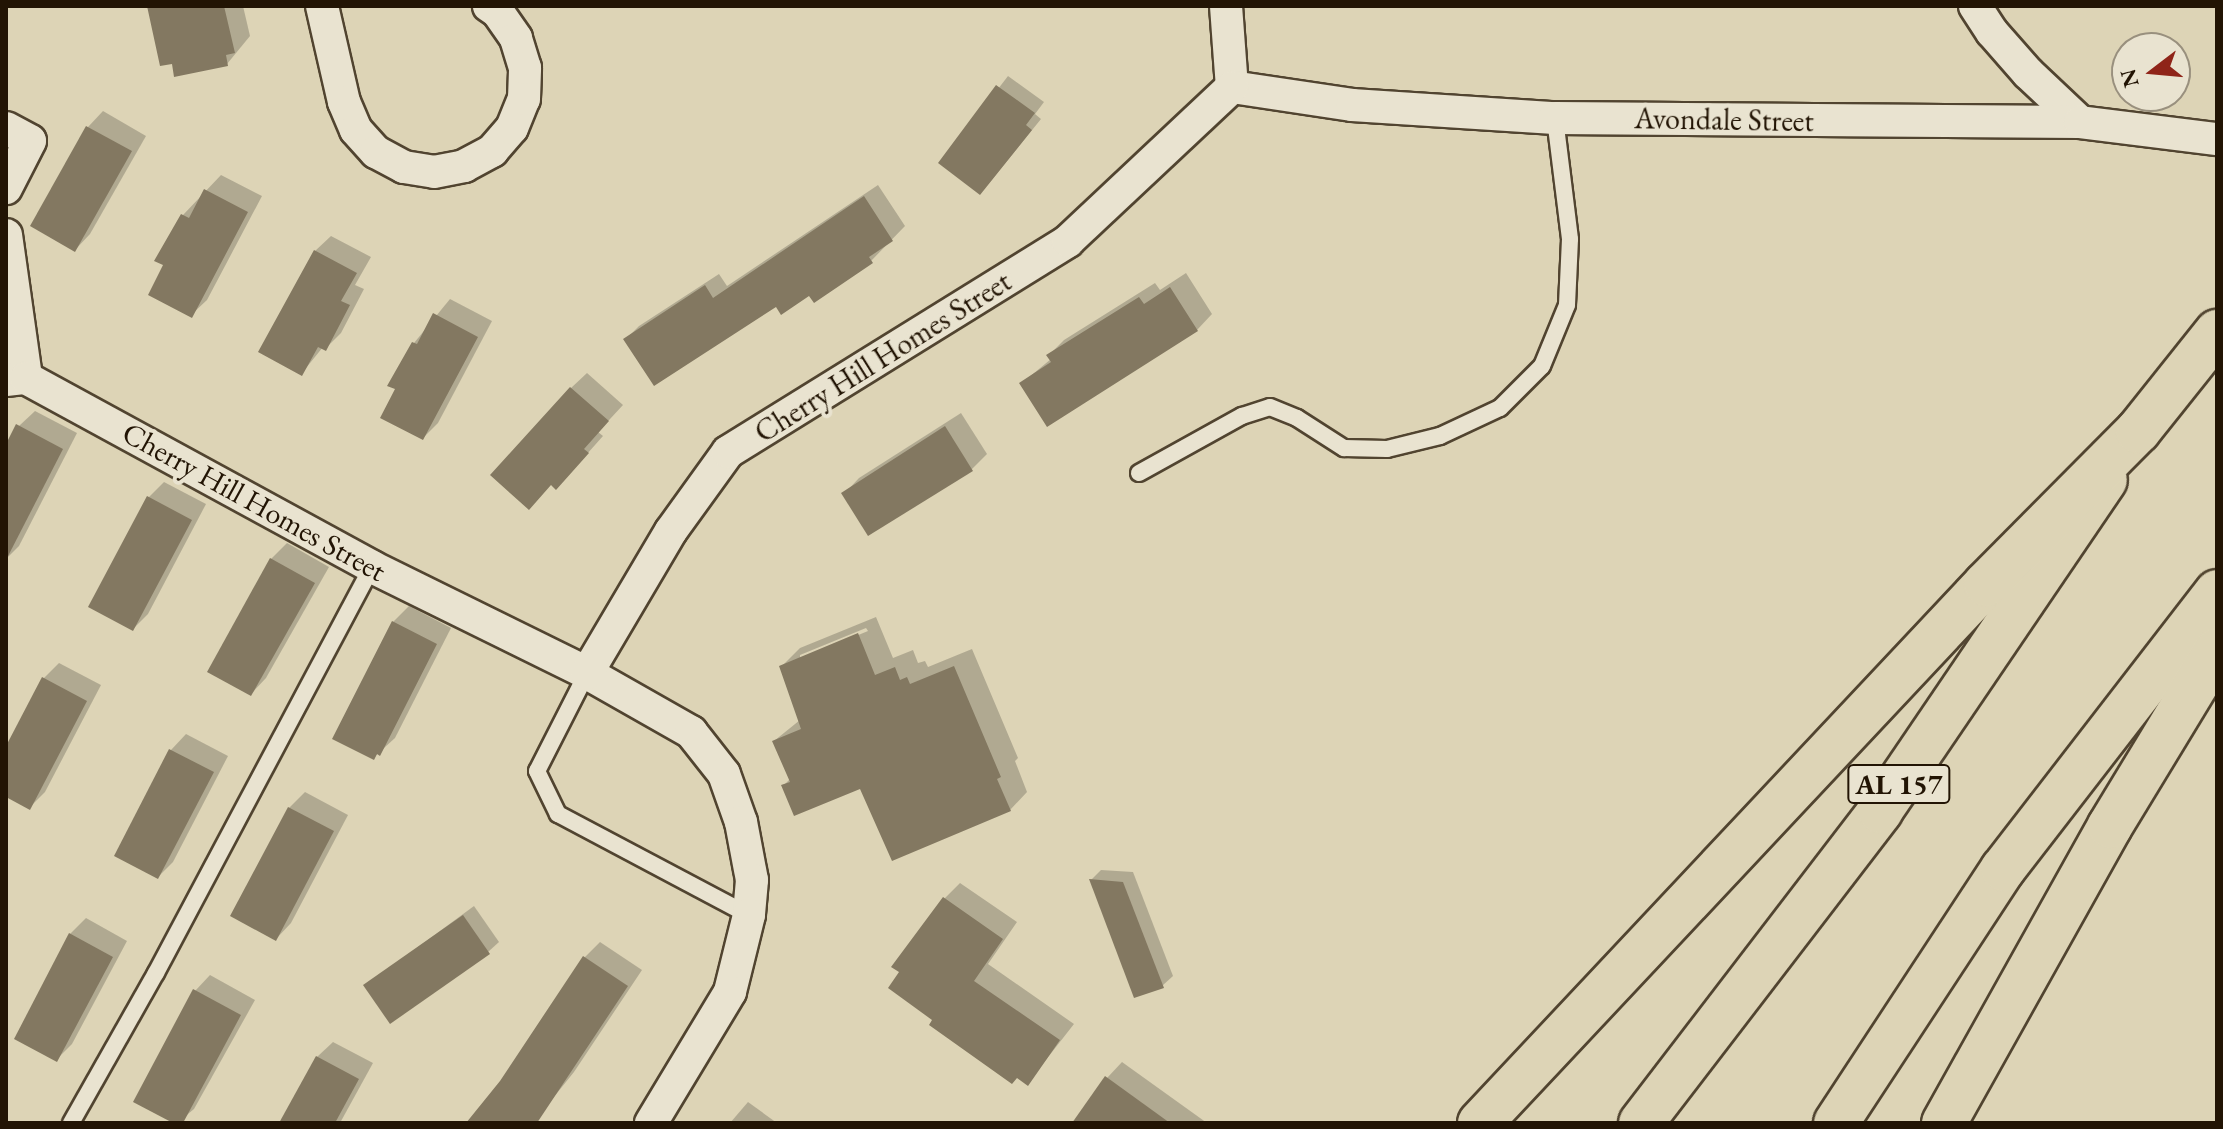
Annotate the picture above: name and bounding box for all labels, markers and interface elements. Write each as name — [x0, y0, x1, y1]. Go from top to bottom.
north arrow — [2111, 32, 2191, 112]
text: N — [2113, 66, 2146, 91]
street label: Avondale Street — [1634, 100, 1814, 140]
street label: Cherry Hill Homes Street — [748, 263, 1018, 451]
street label: Cherry Hill Homes Street — [116, 415, 392, 589]
road number: AL 157 — [1847, 760, 1951, 808]

